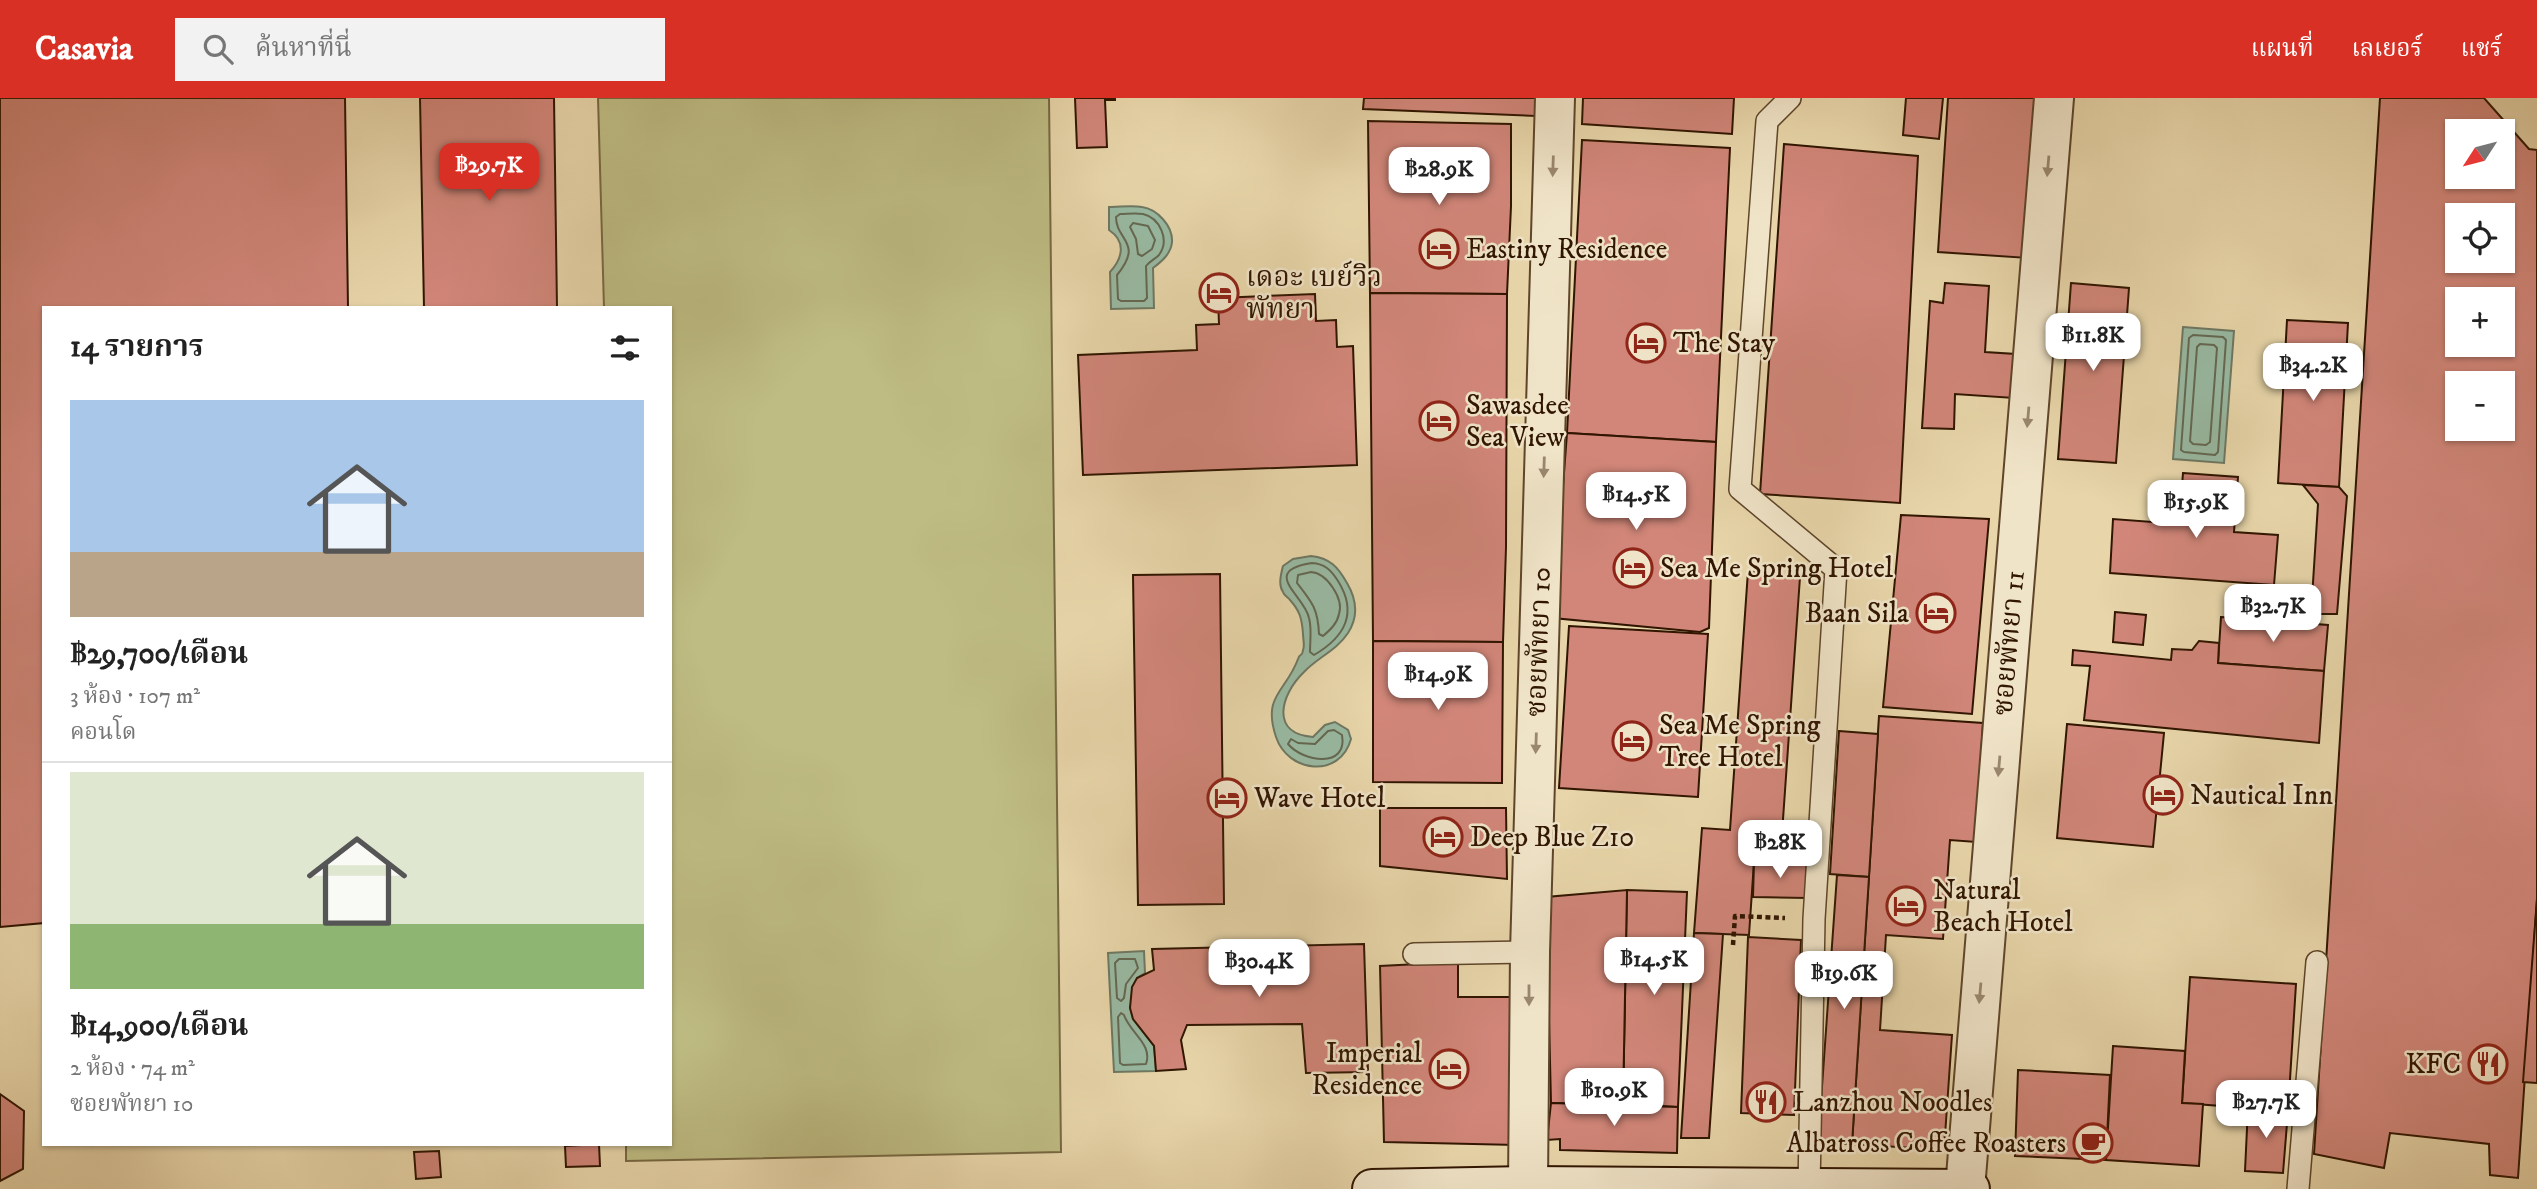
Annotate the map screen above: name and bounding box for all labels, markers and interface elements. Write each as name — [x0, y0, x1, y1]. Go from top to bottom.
search box — [175, 18, 665, 81]
text: Casavia — [35, 29, 133, 70]
icon: search — [199, 30, 237, 68]
text: ค้นหาที่นี่ — [255, 32, 352, 65]
text: แผนที่ — [2251, 34, 2314, 64]
text: เลเยอร์ — [2352, 34, 2423, 64]
text: แชร์ — [2461, 34, 2502, 64]
north arrow — [2445, 119, 2515, 189]
map controls — [2445, 119, 2515, 441]
pin: ฿29.7K — [432, 144, 546, 203]
pin: ฿28.9K — [1382, 148, 1496, 207]
text: ฿29.7K — [455, 151, 523, 180]
text: ฿28.9K — [1405, 155, 1473, 184]
one-way arrow — [1547, 155, 1558, 177]
one-way arrow — [2042, 155, 2053, 177]
button: locate — [2445, 203, 2515, 273]
hotel icon: Eastiny Residence — [1418, 228, 1460, 270]
place label: Eastiny Residence — [1466, 232, 1667, 267]
place label: เดอะ เบย์วิว พัทยา — [1246, 260, 1382, 327]
hotel icon: เดอะ เบย์วิว พัทยา — [1198, 272, 1240, 314]
button: + — [2445, 287, 2515, 357]
pin: ฿11.8K — [2036, 314, 2150, 373]
text: ฿11.8K — [2062, 321, 2124, 350]
hotel icon: The Stay — [1625, 322, 1667, 364]
place label: The Stay — [1673, 326, 1776, 361]
text: 14 รายการ — [70, 329, 204, 366]
icon: filters — [606, 329, 644, 367]
pin: ฿34.2K — [2256, 344, 2370, 403]
text: ฿34.2K — [2279, 351, 2347, 380]
button: − — [2445, 371, 2515, 441]
place label: Sawasdee Sea View — [1466, 388, 1569, 455]
hotel icon: Sawasdee Sea View — [1418, 400, 1460, 442]
one-way arrow — [2022, 406, 2033, 428]
icon: home — [294, 446, 420, 572]
one-way arrow — [1538, 456, 1550, 478]
pin: ฿14.5K — [1579, 472, 1693, 532]
text: ฿14.5K — [1602, 480, 1670, 509]
pin: ฿15.9K — [2139, 480, 2253, 540]
text: ฿15.9K — [2164, 488, 2228, 517]
hotel icon: Sea Me Spring Hotel — [1612, 547, 1654, 589]
place label: Sea Me Spring Hotel — [1660, 551, 1894, 586]
street label: ซอยพัทยา 10 — [1519, 566, 1559, 718]
street label: ซอยพัทยา 11 — [1985, 569, 2033, 717]
pin: ฿32.7K — [2216, 584, 2330, 644]
hotel icon: Baan Sila — [1915, 592, 1957, 634]
text: ฿32.7K — [2240, 592, 2306, 621]
place label: Baan Sila — [1805, 596, 1909, 631]
text: ฿29,700/เดือน — [70, 636, 248, 673]
pin: ฿14.9K — [1381, 652, 1495, 712]
text: ฿14.9K — [1404, 660, 1472, 689]
text: 3 ห้อง · 107 m² — [70, 682, 200, 711]
place label: Sea Me Spring Tree Hotel — [1659, 708, 1821, 775]
text: คอนโด — [70, 718, 137, 747]
hotel icon: Sea Me Spring Tree Hotel — [1611, 720, 1653, 762]
one-way arrow — [1530, 733, 1541, 755]
one-way arrow — [1993, 755, 2004, 777]
hotel icon: Nautical Inn — [2142, 774, 2184, 816]
hotel icon: Wave Hotel — [1206, 777, 1248, 819]
place label: Nautical Inn — [2190, 778, 2333, 813]
place label: Wave Hotel — [1253, 781, 1386, 816]
hotel icon: Deep Blue Z10 — [1422, 816, 1464, 858]
icon: home — [294, 818, 420, 944]
place label: Deep Blue Z10 — [1470, 820, 1634, 855]
pin: ฿28K — [1739, 820, 1821, 880]
text: ฿28K — [1754, 828, 1806, 857]
place label: Natural Beach Hotel — [1933, 873, 2073, 940]
hotel icon: Natural Beach Hotel — [1885, 885, 1927, 927]
pin: ฿14.5K — [1597, 937, 1711, 997]
pin: ฿30.4K — [1202, 940, 1316, 999]
text: ฿14.5K — [1620, 945, 1688, 974]
text: ฿30.4K — [1225, 947, 1293, 976]
pin: ฿19.6K — [1787, 951, 1901, 1011]
text: ฿19.6K — [1811, 959, 1877, 988]
one-way arrow — [1974, 982, 1985, 1004]
one-way arrow — [1523, 985, 1535, 1007]
text: ฿14,900/เดือน — [70, 1008, 248, 1045]
place label: Imperial Residence — [1312, 1036, 1423, 1103]
restaurant icon: KFC — [2467, 1043, 2509, 1085]
place label: KFC — [2406, 1047, 2461, 1082]
hotel icon: Imperial Residence — [1428, 1048, 1470, 1090]
text: 2 ห้อง · 74 m² — [70, 1054, 195, 1083]
pin: ฿10.9K — [1557, 1068, 1671, 1128]
text: ฿10.9K — [1581, 1076, 1647, 1105]
pin: ฿27.7K — [2209, 1080, 2323, 1140]
restaurant icon: Lanzhou Noodles — [1745, 1081, 1787, 1123]
place label: Lanzhou Noodles — [1793, 1085, 1992, 1120]
text: ฿27.7K — [2232, 1088, 2300, 1117]
text: ซอยพัทยา 10 — [70, 1090, 193, 1119]
cafe icon: Albatross Coffee Roasters — [2072, 1122, 2114, 1164]
place label: Albatross Coffee Roasters — [1786, 1126, 2066, 1161]

